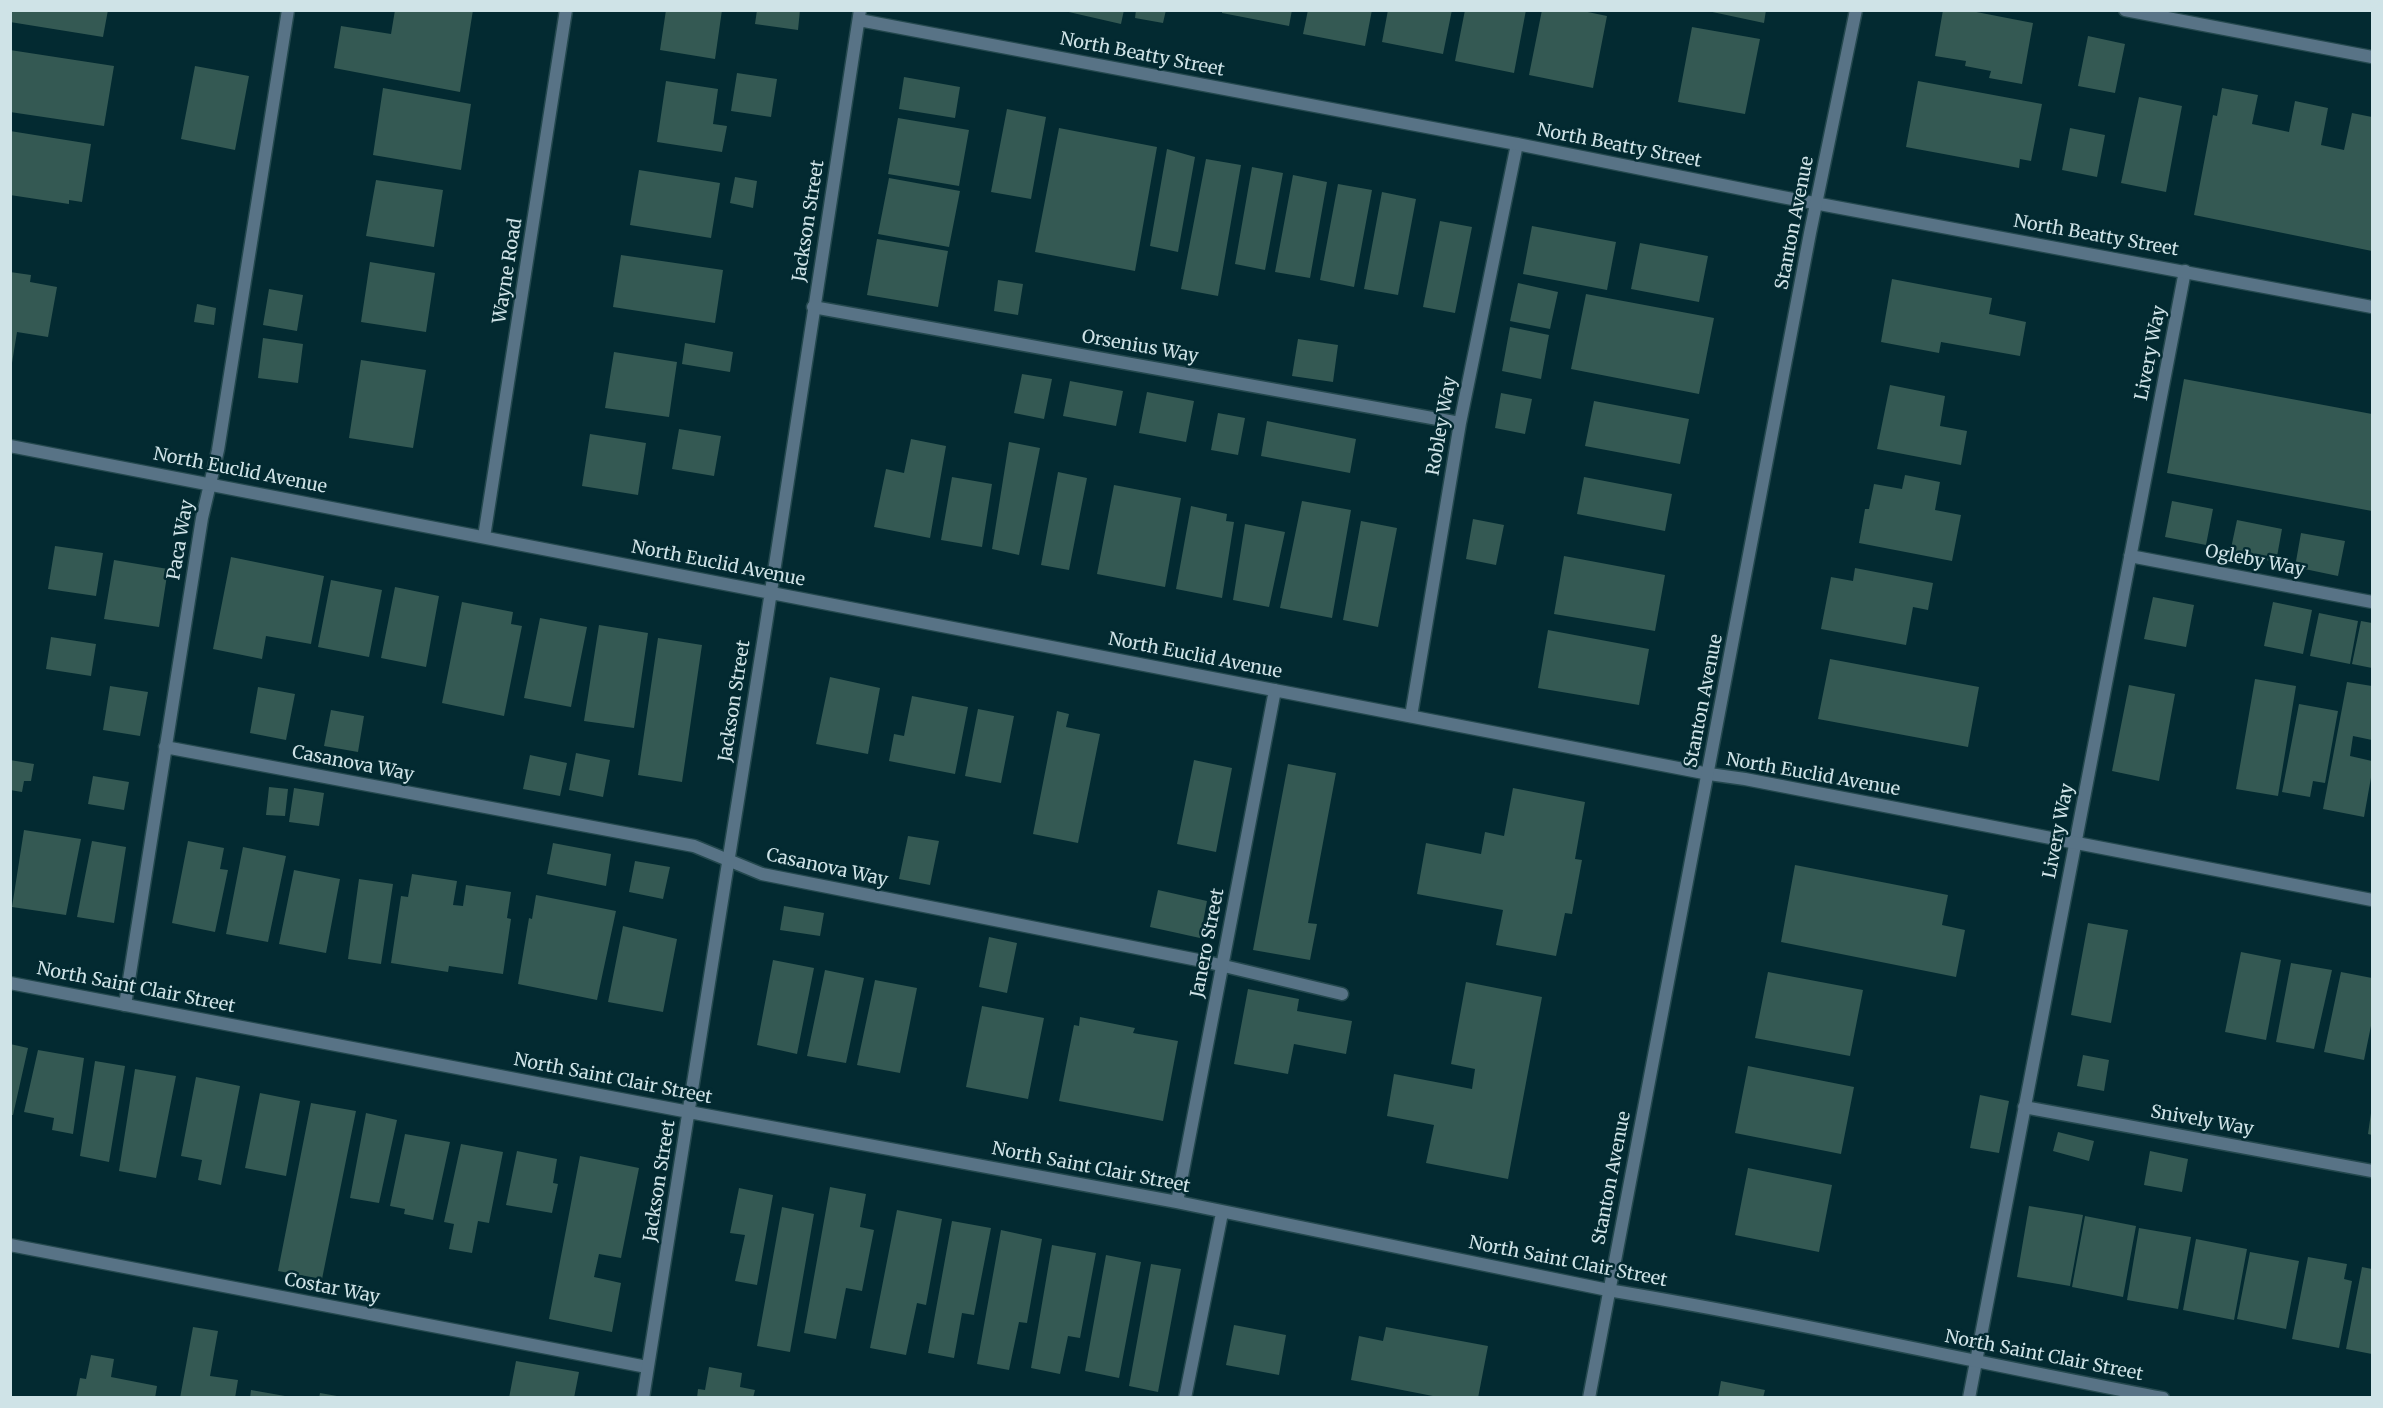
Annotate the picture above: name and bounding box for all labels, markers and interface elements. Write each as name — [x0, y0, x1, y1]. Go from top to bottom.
street label: North Beatty Street — [1058, 28, 1226, 82]
street label: North Beatty Street — [1535, 119, 1703, 173]
street label: Stanton Avenue — [1771, 154, 1819, 292]
street label: Jackson Street — [789, 158, 829, 284]
street label: North Beatty Street — [2012, 211, 2180, 261]
street label: Wayne Road — [489, 217, 527, 325]
street label: Livery Way — [2131, 304, 2171, 402]
street label: Orsenius Way — [1080, 326, 1200, 368]
street label: Robley Way — [1423, 375, 1461, 477]
street label: North Euclid Avenue — [151, 444, 329, 498]
street label: Paca Way — [163, 498, 199, 582]
street label: North Euclid Avenue — [629, 537, 807, 591]
street label: Ogleby Way — [2203, 541, 2307, 581]
street label: North Euclid Avenue — [1106, 629, 1284, 683]
street label: Stanton Avenue — [1680, 632, 1728, 770]
street label: Jackson Street — [715, 638, 755, 764]
street label: Casanova Way — [290, 742, 416, 786]
street label: North Euclid Avenue — [1724, 749, 1902, 801]
street label: Livery Way — [2039, 782, 2079, 880]
street label: Casanova Way — [764, 845, 890, 891]
street label: Janero Street — [1187, 886, 1229, 1000]
street label: North Saint Clair Street — [35, 958, 237, 1018]
street label: North Saint Clair Street — [512, 1049, 714, 1109]
street label: Snively Way — [2149, 1101, 2255, 1141]
street label: Stanton Avenue — [1588, 1109, 1636, 1247]
street label: Jackson Street — [640, 1118, 680, 1244]
street label: North Saint Clair Street — [990, 1138, 1192, 1198]
street label: North Saint Clair Street — [1467, 1232, 1669, 1292]
street label: Costar Way — [282, 1269, 382, 1309]
street label: North Saint Clair Street — [1943, 1326, 2145, 1386]

